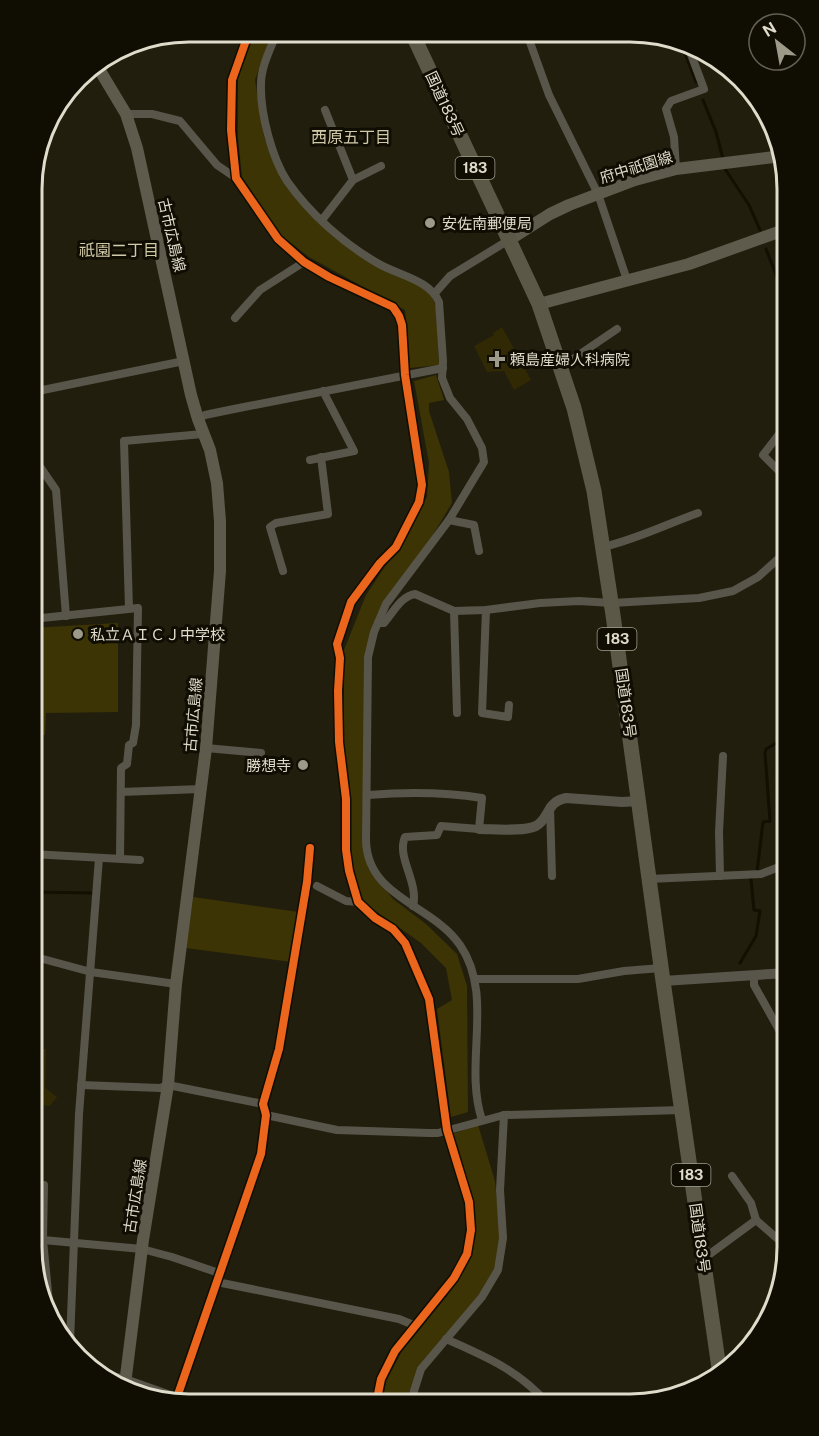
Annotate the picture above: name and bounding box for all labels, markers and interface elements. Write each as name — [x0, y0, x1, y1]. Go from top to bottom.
north arrow — [747, 12, 807, 72]
text: N — [759, 18, 780, 41]
street label: 国道183号 — [422, 69, 468, 139]
district label: 西原五丁目 — [311, 128, 391, 147]
street label: 府中祇園線 — [598, 148, 674, 186]
road number: 183 — [456, 157, 494, 179]
street label: 古市広島線 — [155, 197, 189, 273]
place label: 安佐南郵便局 — [442, 215, 532, 232]
marker: 安佐南郵便局 — [423, 216, 437, 230]
district label: 祇園二丁目 — [79, 241, 159, 260]
marker: 頼島産婦人科病院 — [488, 350, 506, 368]
place label: 頼島産婦人科病院 — [510, 351, 630, 368]
place label: 私立ＡＩＣＪ中学校 — [90, 626, 225, 643]
marker: 私立ＡＩＣＪ中学校 — [71, 627, 85, 641]
road number: 183 — [598, 628, 636, 650]
street label: 国道183号 — [613, 667, 639, 739]
street label: 古市広島線 — [181, 677, 205, 753]
place label: 勝想寺 — [246, 757, 291, 774]
marker: 勝想寺 — [296, 758, 310, 772]
street label: 古市広島線 — [121, 1158, 149, 1234]
road number: 183 — [672, 1164, 710, 1186]
street label: 国道183号 — [687, 1202, 713, 1274]

